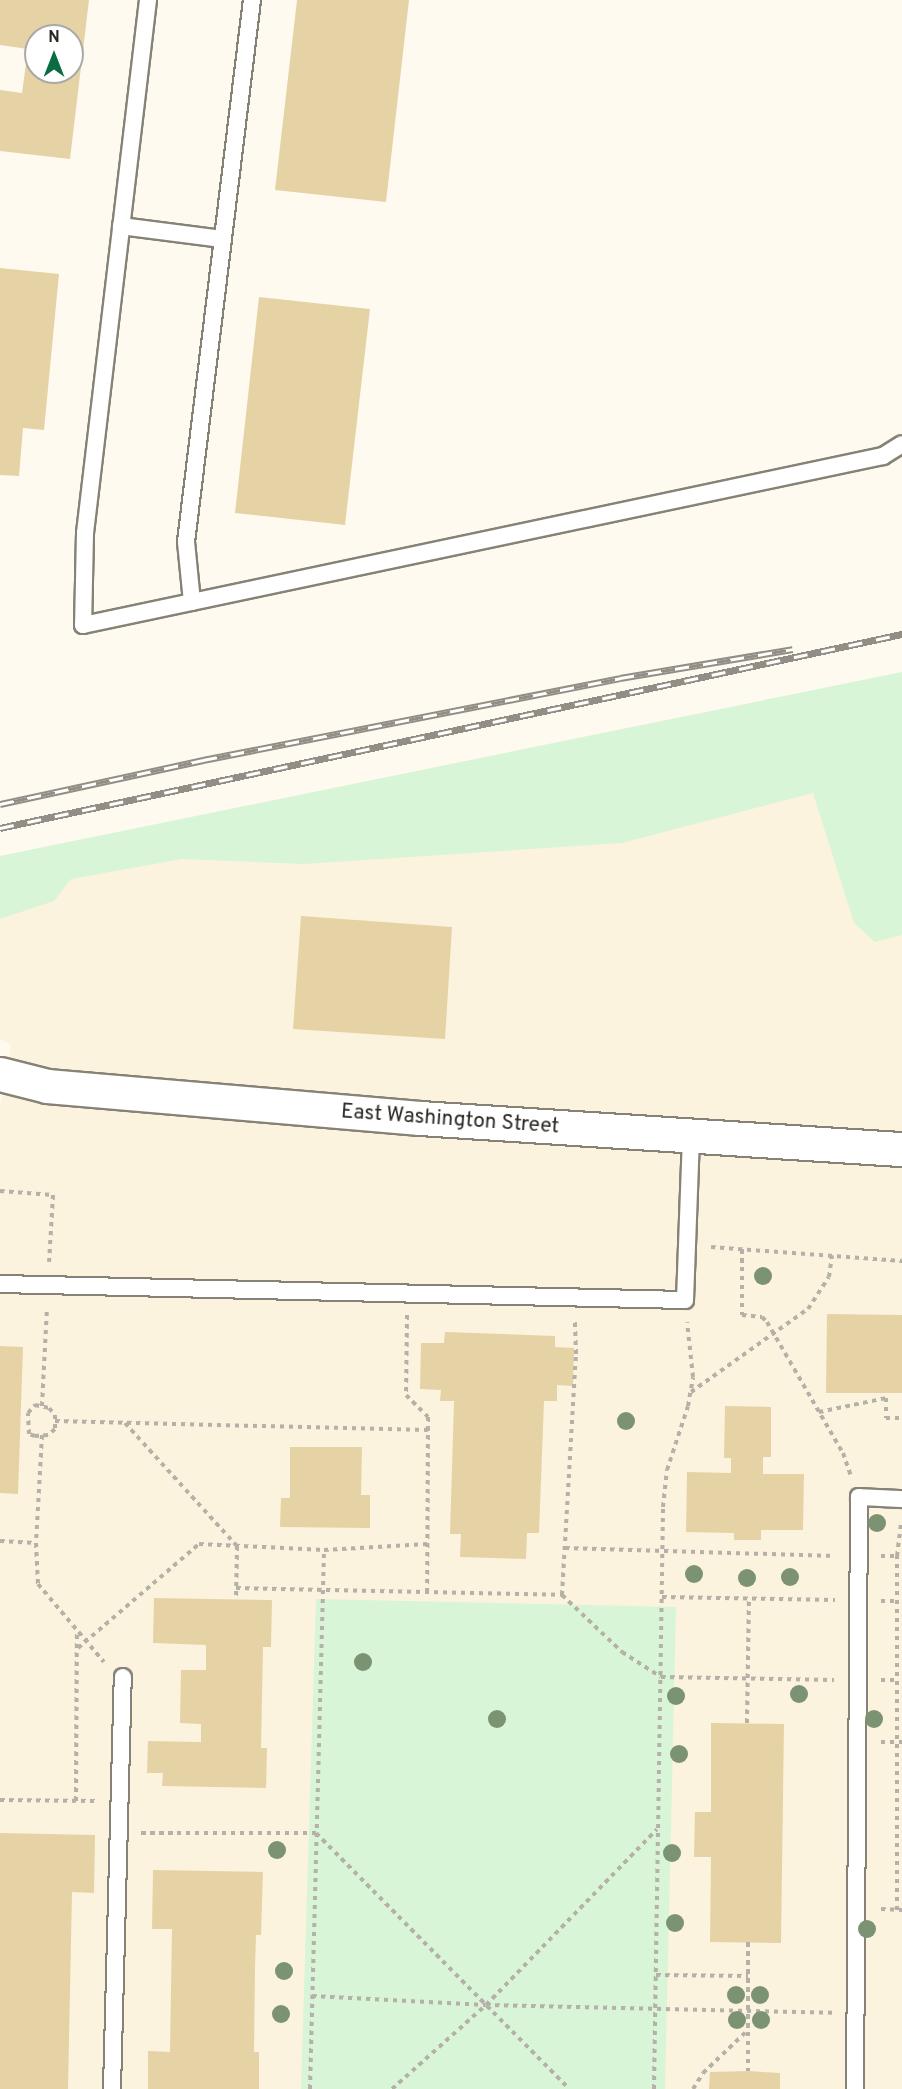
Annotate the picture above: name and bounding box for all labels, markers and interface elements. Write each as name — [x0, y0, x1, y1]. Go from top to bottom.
north arrow — [24, 24, 84, 84]
text: N — [48, 28, 60, 48]
street label: East Washington Street — [340, 1100, 560, 1140]

